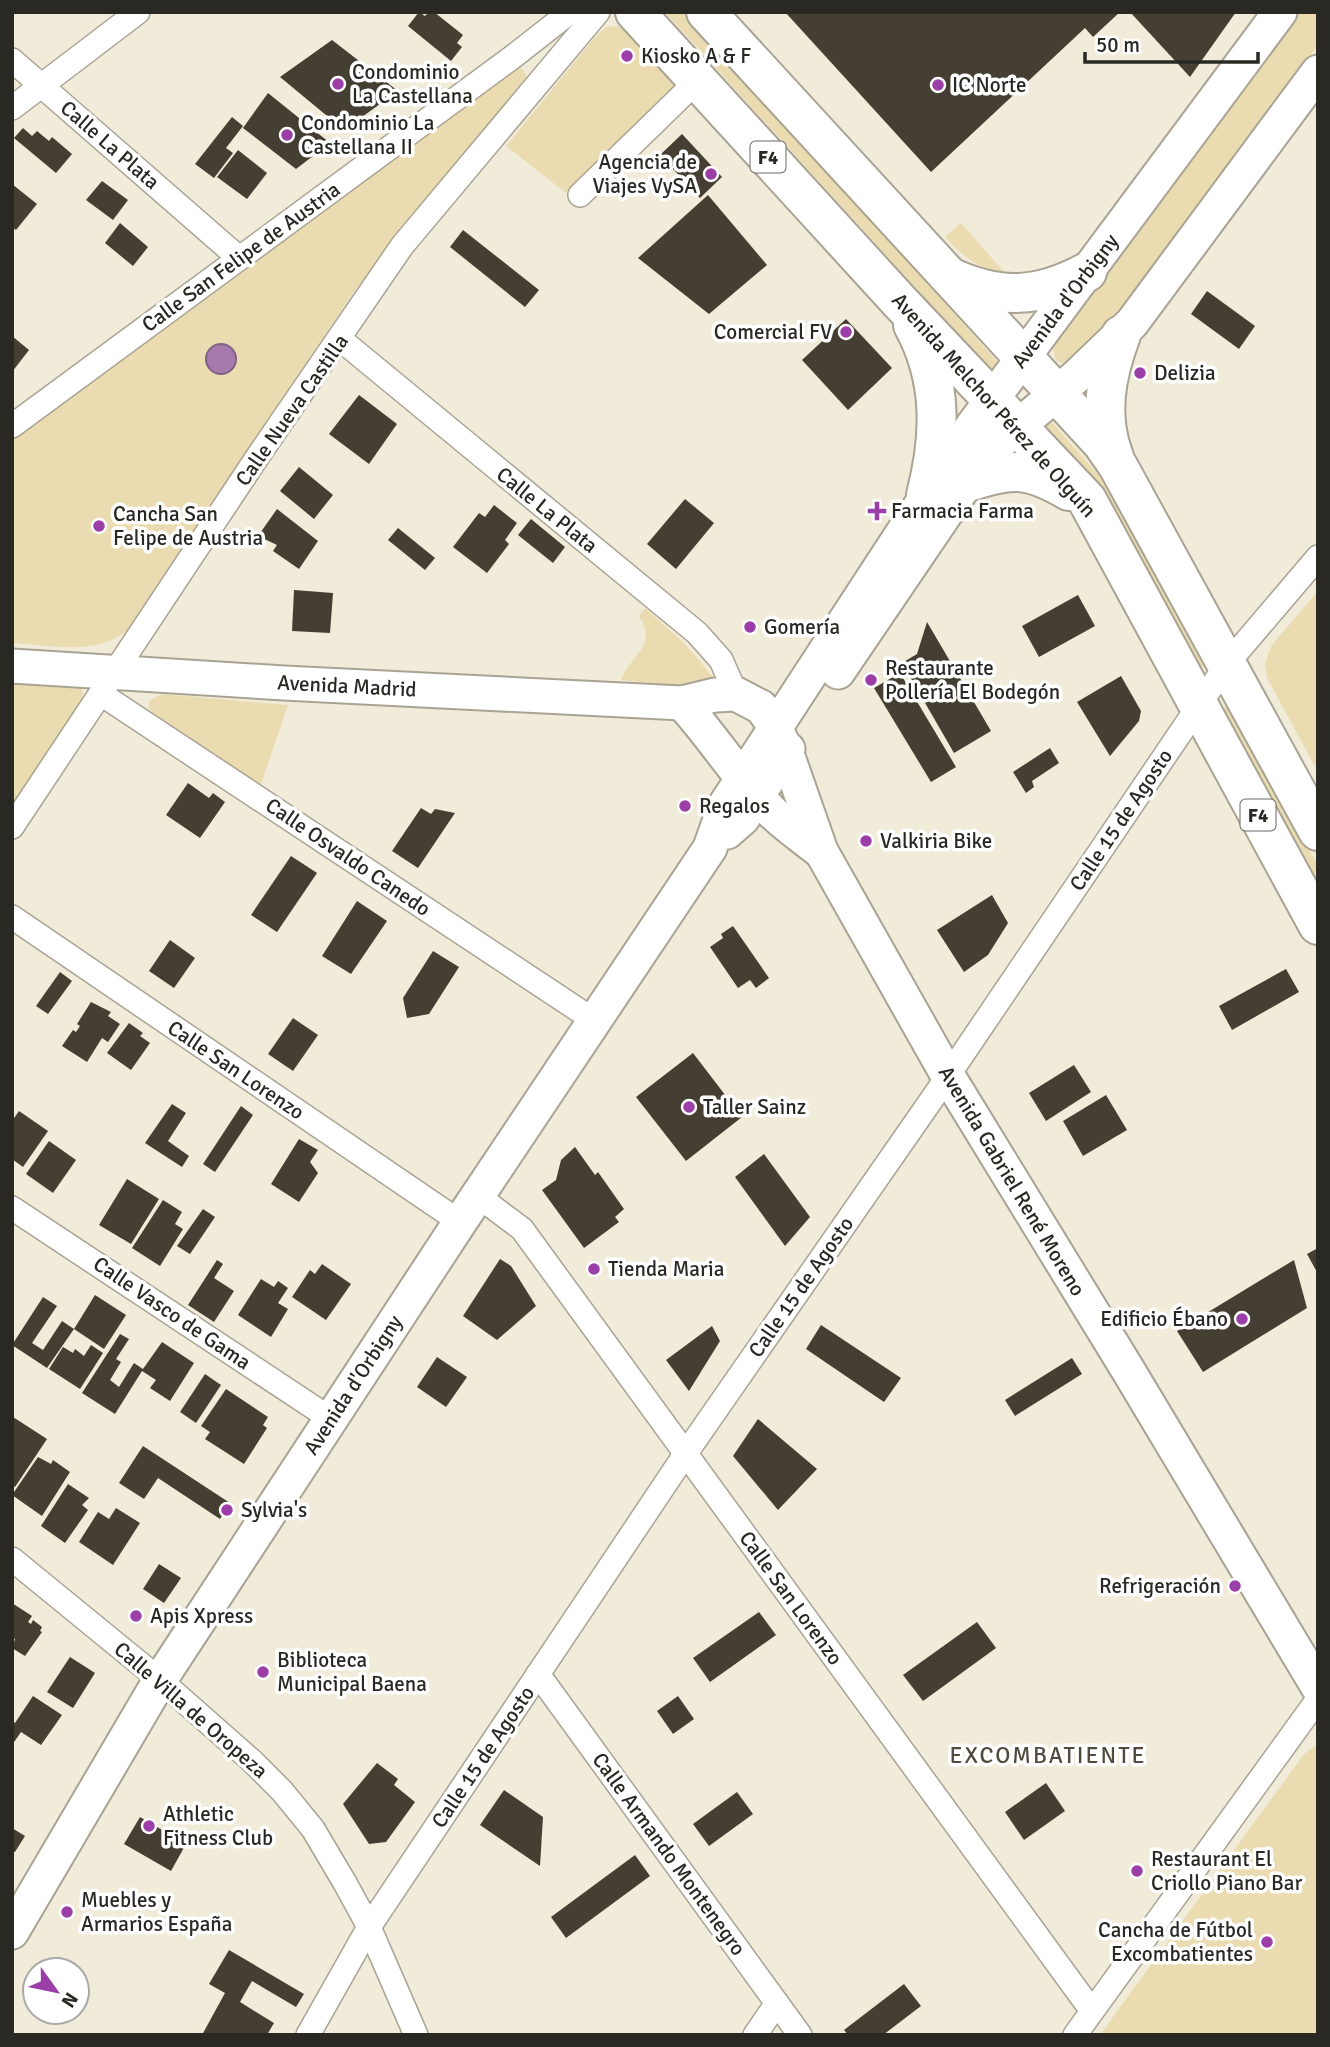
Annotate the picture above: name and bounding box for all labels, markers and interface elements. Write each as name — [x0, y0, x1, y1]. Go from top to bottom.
scale bar — [1085, 21, 1258, 65]
text: 50 m — [1096, 32, 1140, 58]
place label: Kiosko A & F — [641, 43, 751, 69]
marker: Kiosko A & F — [619, 48, 635, 64]
place label: Condominio La Castellana — [352, 59, 473, 109]
place label: IC Norte — [952, 72, 1026, 98]
marker: Condominio La Castellana — [330, 76, 346, 92]
marker: IC Norte — [930, 77, 946, 93]
street label: Calle La Plata — [55, 95, 165, 195]
place label: Condominio La Castellana II — [301, 110, 434, 160]
marker: Condominio La Castellana II — [279, 127, 295, 143]
road number: F4 — [750, 141, 786, 172]
place label: Agencia de Viajes VySA — [592, 149, 697, 199]
marker: Agencia de Viajes VySA — [703, 166, 719, 182]
street label: Calle San Felipe de Austria — [137, 176, 345, 338]
street label: Avenida d'Orbigny — [1006, 228, 1124, 373]
street label: Avenida Melchor Pérez de Olguín — [886, 287, 1102, 523]
place label: Comercial FV — [714, 319, 832, 345]
marker: Comercial FV — [838, 324, 854, 340]
street label: Calle Nueva Castilla — [230, 329, 354, 491]
place label: Delizia — [1154, 360, 1216, 386]
marker: Delizia — [1132, 365, 1148, 381]
street label: Calle La Plata — [491, 461, 603, 559]
place label: Farmacia Farma — [891, 498, 1034, 524]
place label: Cancha San Felipe de Austria — [113, 501, 263, 551]
marker: Farmacia Farma — [869, 503, 885, 519]
marker: Cancha San Felipe de Austria — [91, 518, 107, 534]
place label: Gomería — [764, 614, 840, 640]
marker: Gomería — [742, 619, 758, 635]
place label: Restaurante Pollería El Bodegón — [885, 655, 1060, 705]
street label: Avenida Madrid — [277, 669, 417, 703]
marker: Restaurante Pollería El Bodegón — [863, 672, 879, 688]
street label: Calle 15 de Agosto — [1064, 744, 1178, 896]
street label: Calle Osvaldo Canedo — [261, 792, 435, 922]
place label: Regalos — [699, 793, 770, 819]
marker: Regalos — [677, 798, 693, 814]
road number: F4 — [1240, 800, 1276, 830]
place label: Valkiria Bike — [880, 828, 992, 854]
marker: Valkiria Bike — [858, 833, 874, 849]
street label: Calle San Lorenzo — [163, 1015, 309, 1125]
street label: Avenida Gabriel René Moreno — [933, 1061, 1091, 1301]
place label: Taller Sainz — [703, 1094, 806, 1120]
marker: Taller Sainz — [681, 1099, 697, 1115]
street label: Calle 15 de Agosto — [743, 1212, 859, 1362]
street label: Calle Vasco de Gama — [88, 1251, 256, 1375]
place label: Tienda Maria — [608, 1256, 724, 1282]
marker: Tienda Maria — [586, 1261, 602, 1277]
place label: Edificio Ébano — [1100, 1306, 1228, 1332]
street label: Avenida d'Orbigny — [298, 1310, 408, 1460]
marker: Edificio Ébano — [1234, 1311, 1250, 1327]
place label: Sylvia's — [241, 1497, 307, 1523]
marker: Sylvia's — [219, 1502, 235, 1518]
street label: Calle San Lorenzo — [734, 1526, 848, 1670]
place label: Refrigeración — [1099, 1573, 1221, 1599]
marker: Refrigeración — [1227, 1578, 1243, 1594]
place label: Apis Xpress — [150, 1603, 253, 1629]
marker: Apis Xpress — [128, 1608, 144, 1624]
street label: Calle Villa de Oropeza — [109, 1636, 273, 1784]
place label: Biblioteca Municipal Baena — [277, 1647, 427, 1697]
marker: Biblioteca Municipal Baena — [255, 1664, 271, 1680]
street label: Calle 15 de Agosto — [426, 1681, 540, 1833]
district label: EXCOMBATIENTE — [949, 1741, 1147, 1770]
street label: Calle Armando Montenegro — [587, 1747, 751, 1961]
place label: Athletic Fitness Club — [163, 1801, 273, 1851]
marker: Athletic Fitness Club — [141, 1818, 157, 1834]
place label: Restaurant El Criollo Piano Bar — [1151, 1846, 1302, 1896]
marker: Restaurant El Criollo Piano Bar — [1129, 1863, 1145, 1879]
place label: Muebles y Armarios España — [81, 1887, 232, 1937]
marker: Muebles y Armarios España — [59, 1904, 75, 1920]
place label: Cancha de Fútbol Excombatientes — [1098, 1917, 1253, 1967]
marker: Cancha de Fútbol Excombatientes — [1259, 1934, 1275, 1950]
north arrow — [21, 1956, 91, 2026]
text: N — [56, 1988, 83, 2012]

